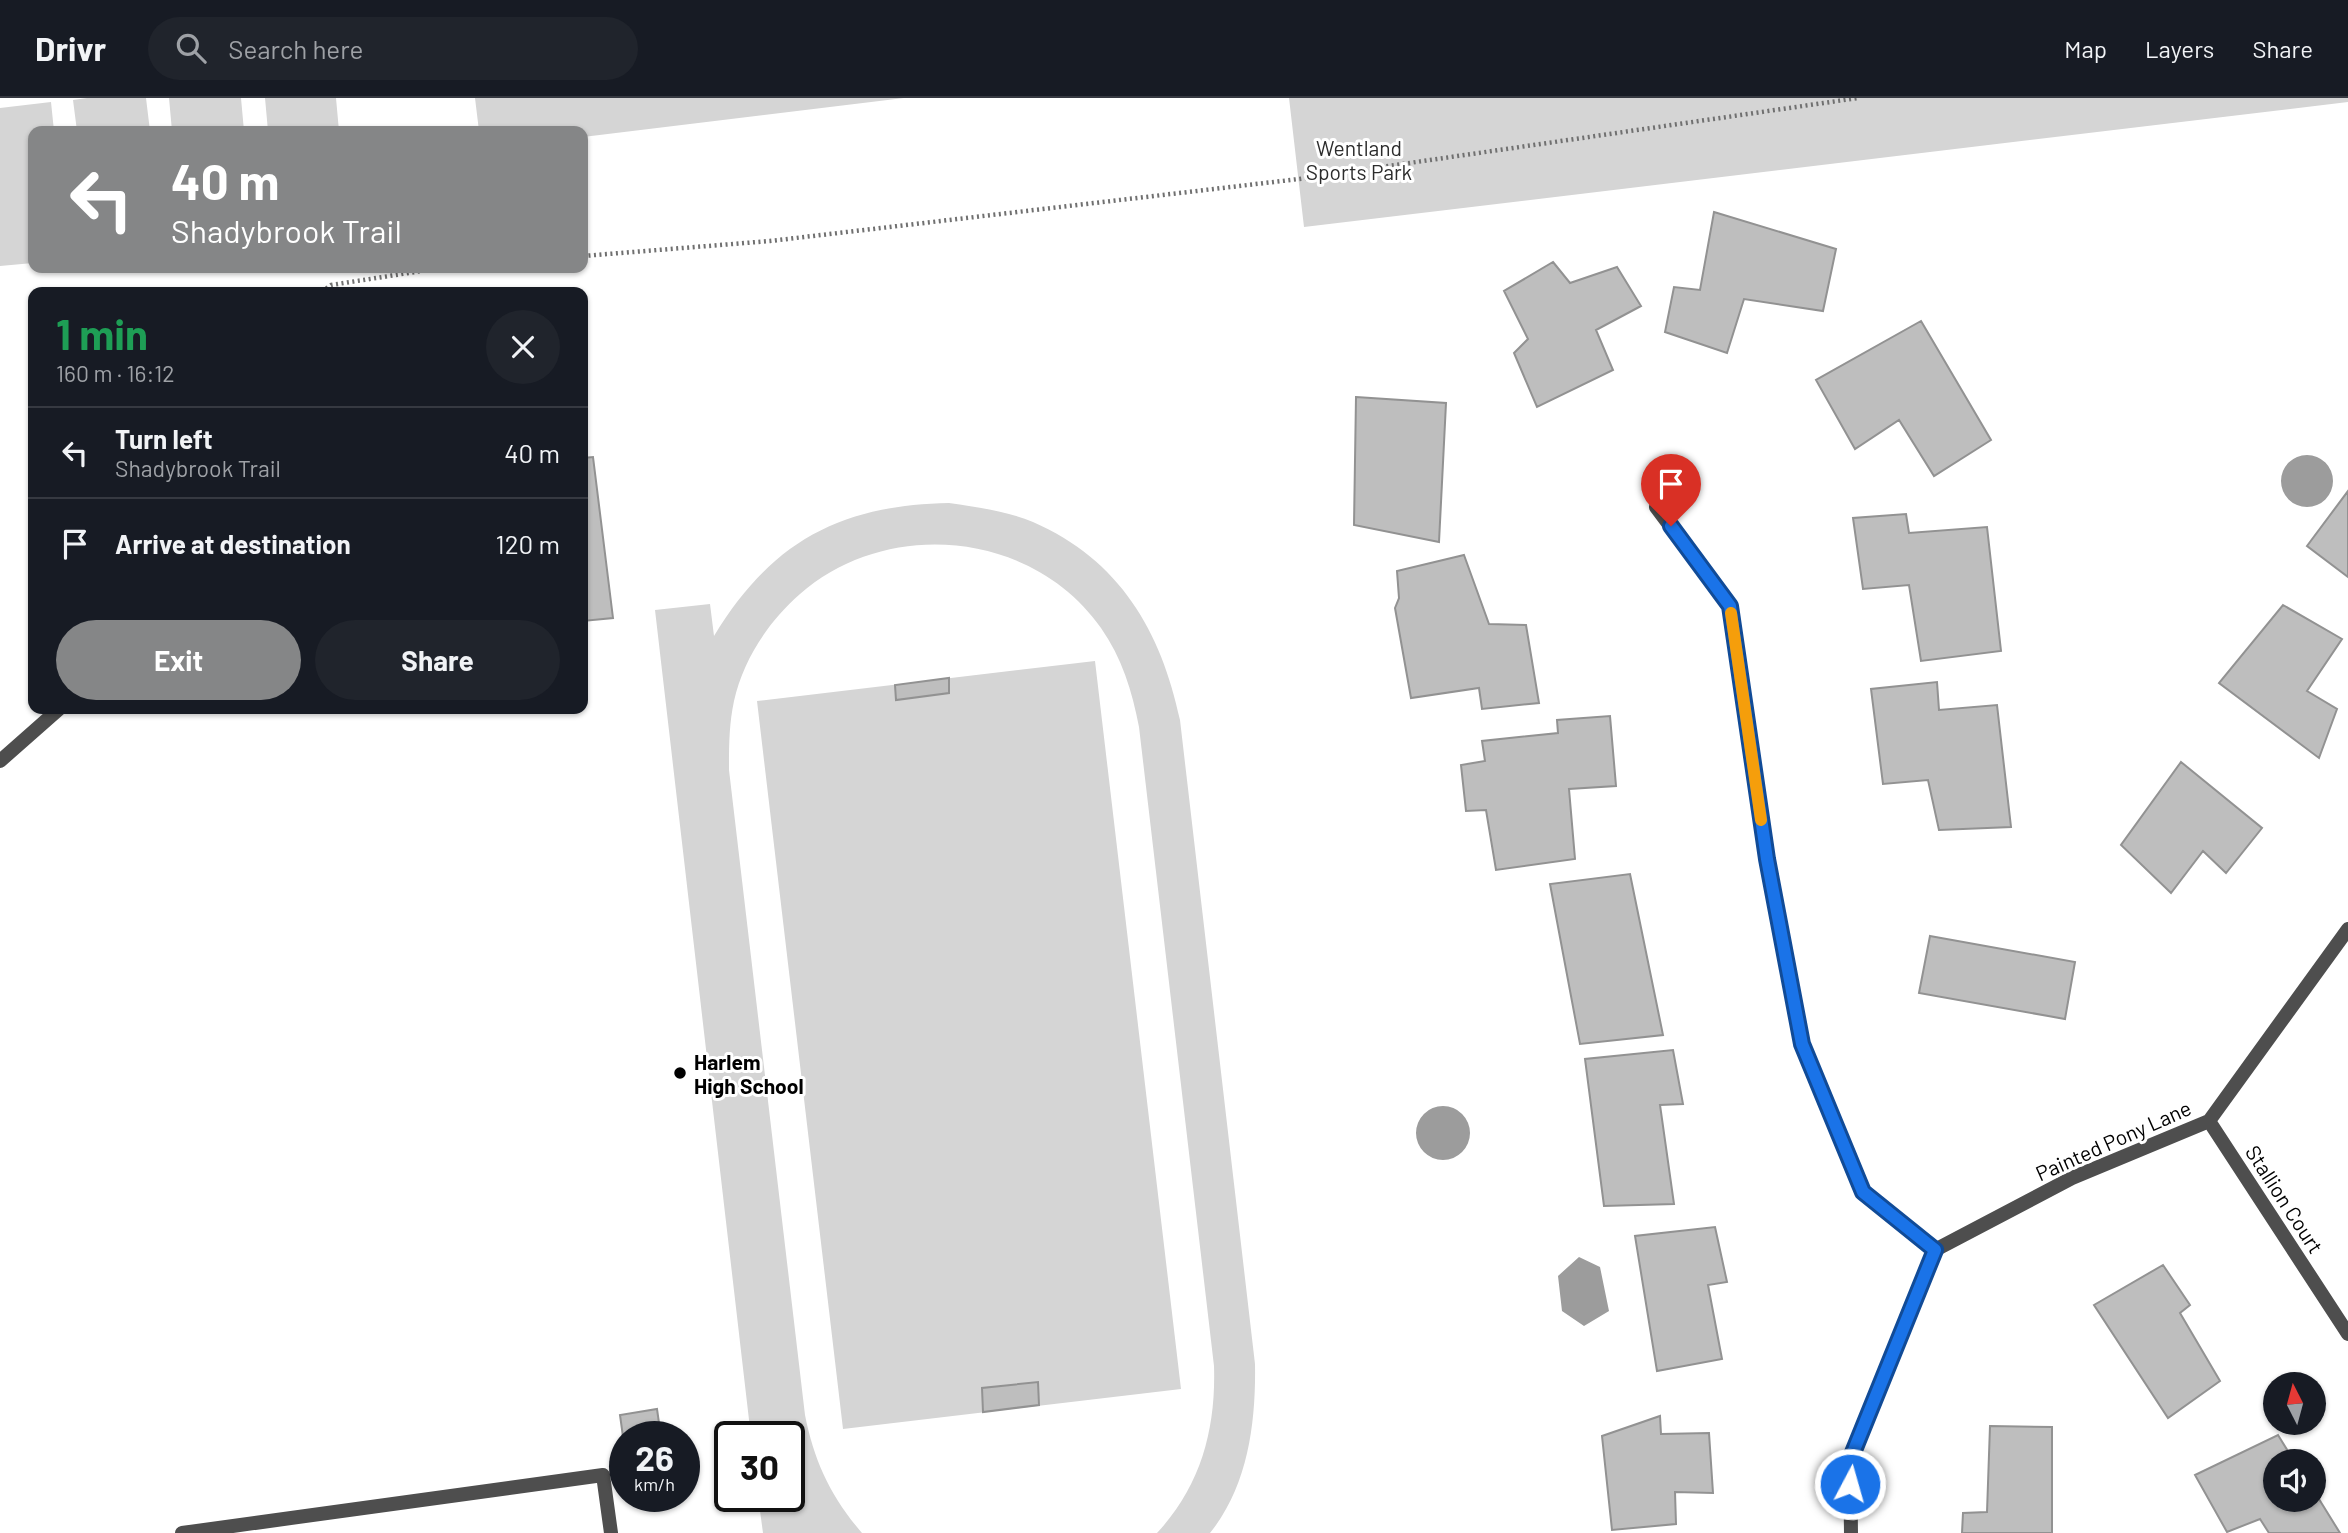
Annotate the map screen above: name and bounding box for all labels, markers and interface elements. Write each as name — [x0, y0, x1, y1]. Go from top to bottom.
search box — [148, 17, 638, 80]
text: Drivr — [35, 28, 106, 68]
icon: search — [172, 29, 210, 67]
text: Search here — [228, 33, 363, 64]
text: Map — [2064, 34, 2107, 63]
text: Layers — [2145, 34, 2214, 63]
text: Share — [2252, 34, 2313, 63]
park label: Wentland Sports Park — [1306, 135, 1412, 184]
text: 40 m — [171, 151, 279, 210]
icon: left — [56, 154, 147, 245]
text: Shadybrook Trail — [171, 211, 402, 249]
text: 1 min — [56, 308, 148, 358]
button: close — [486, 310, 560, 384]
text: 160 m · 16:12 — [56, 359, 175, 387]
text: Turn left — [115, 423, 213, 454]
icon: left — [56, 434, 94, 472]
text: 40 m — [504, 437, 560, 468]
text: Shadybrook Trail — [115, 454, 281, 482]
pin — [1641, 454, 1701, 526]
icon: arrive — [1652, 465, 1690, 503]
icon: arrive — [56, 525, 94, 563]
text: Arrive at destination — [115, 528, 351, 559]
text: 120 m — [496, 528, 560, 559]
button: Exit — [56, 620, 301, 700]
button: Share — [315, 620, 560, 700]
place label: Harlem High School — [694, 1049, 804, 1098]
marker: Harlem High School — [672, 1065, 688, 1081]
street label: Painted Pony Lane — [2031, 1095, 2195, 1185]
street label: Stallion Court — [2241, 1140, 2329, 1258]
north arrow — [2263, 1372, 2326, 1435]
map controls — [2263, 1372, 2326, 1512]
speed limit sign: 30 — [714, 1421, 805, 1512]
text: 26 — [635, 1436, 674, 1478]
position arrow — [1813, 1447, 1887, 1521]
button: sound — [2263, 1449, 2326, 1512]
text: km/h — [634, 1473, 675, 1495]

